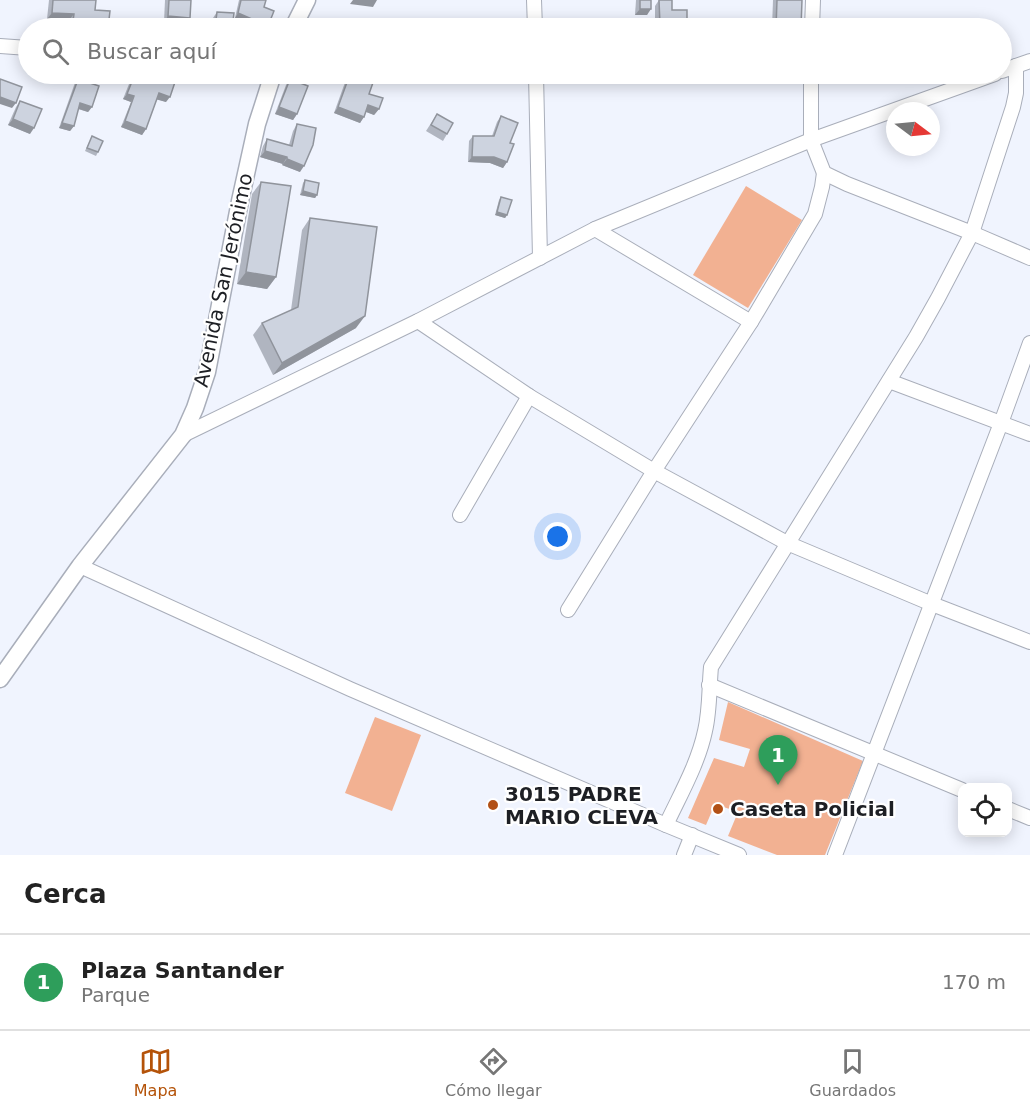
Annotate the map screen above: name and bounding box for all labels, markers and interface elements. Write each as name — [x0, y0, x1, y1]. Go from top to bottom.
search box — [18, 18, 1012, 84]
icon: search — [39, 35, 72, 68]
text: Buscar aquí — [87, 39, 217, 64]
north arrow — [886, 102, 940, 156]
street label: Avenida San Jerónimo — [189, 171, 257, 389]
your location — [543, 522, 572, 551]
pin: 1 — [758, 736, 798, 785]
place label: 3015 PADRE MARIO CLEVA — [505, 782, 658, 829]
map controls — [958, 783, 1012, 837]
button: locate — [958, 783, 1012, 837]
place label: Caseta Policial — [730, 797, 895, 821]
marker: 3015 PADRE MARIO CLEVA — [486, 798, 500, 812]
marker: Caseta Policial — [711, 802, 725, 816]
text: Cerca — [24, 879, 107, 909]
text: Plaza Santander — [81, 958, 284, 983]
text: 1 — [37, 970, 50, 994]
text: 170 m — [942, 970, 1006, 994]
text: Parque — [81, 983, 150, 1007]
tab: Mapa — [134, 1045, 177, 1100]
tab: Cómo llegar — [445, 1045, 542, 1100]
tab: Guardados — [809, 1045, 896, 1100]

